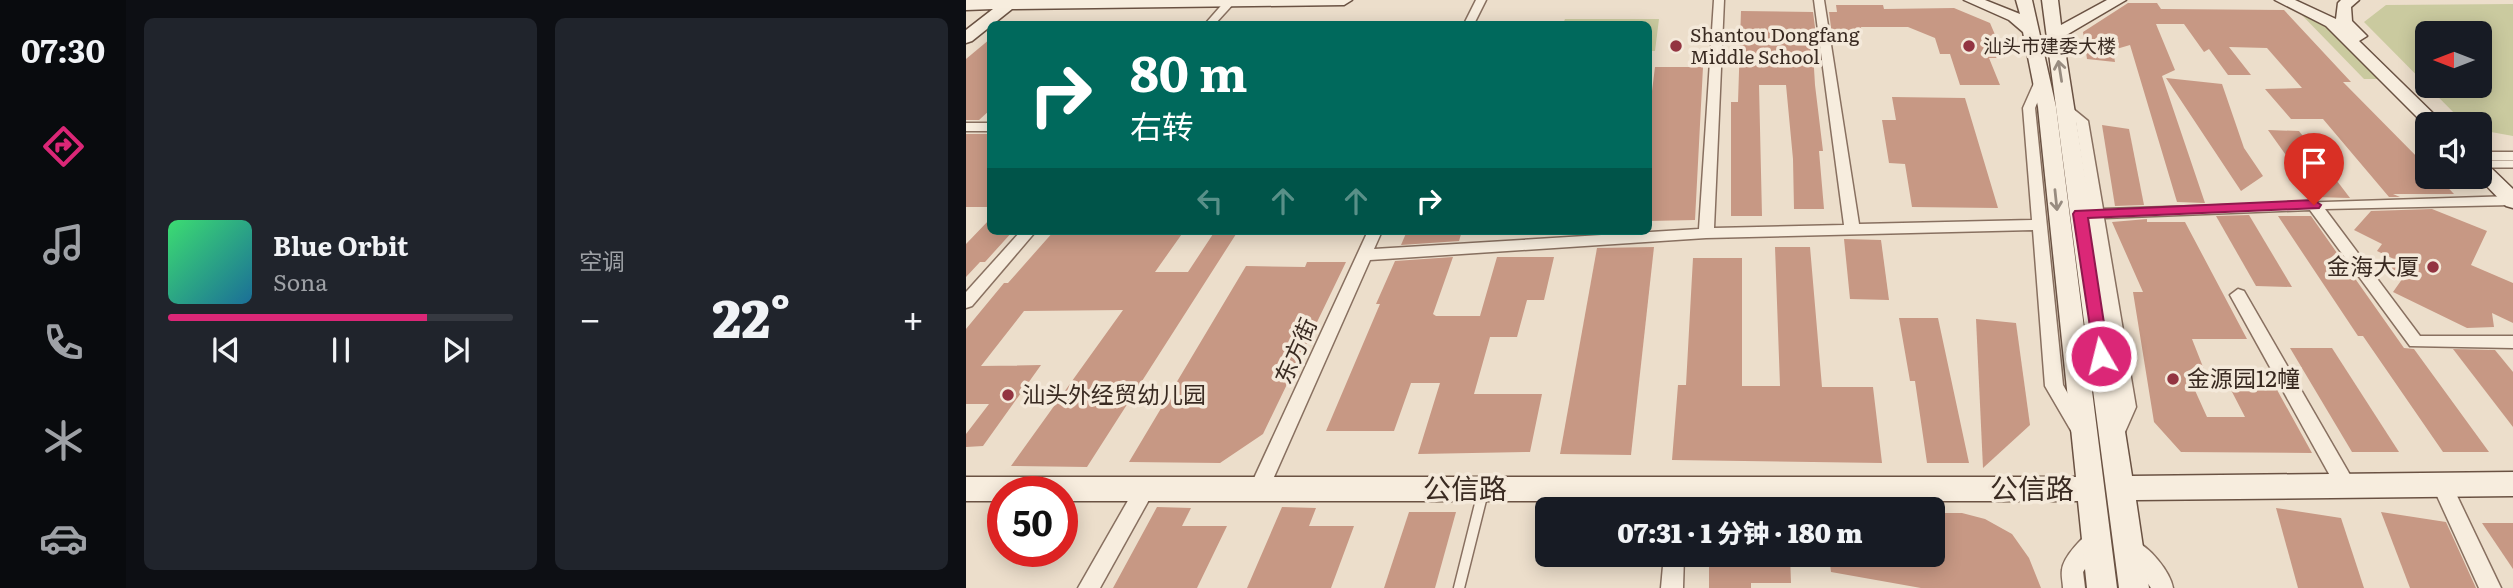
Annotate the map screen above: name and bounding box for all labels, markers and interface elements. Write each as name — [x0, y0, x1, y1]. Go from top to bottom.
place label: Shantou Dongfang Middle School — [1690, 20, 1860, 70]
north arrow — [2415, 21, 2492, 98]
map controls — [2415, 21, 2492, 189]
text: 07:30 — [21, 25, 105, 73]
place label: 汕头市建委大楼 — [1983, 31, 2116, 59]
text: 80 m — [1130, 34, 1248, 107]
marker: Shantou Dongfang Middle School — [1668, 38, 1684, 54]
marker: 汕头市建委大楼 — [1961, 38, 1977, 54]
icon: right — [1015, 49, 1106, 140]
one-way arrow — [2053, 60, 2066, 83]
text: 右转 — [1130, 101, 1194, 149]
button: sound — [2415, 112, 2492, 189]
icon: directions — [39, 122, 88, 171]
pin — [2284, 133, 2344, 205]
icon: arrive — [2295, 144, 2333, 182]
icon: left — [1191, 182, 1229, 220]
icon: ahead — [1264, 182, 1302, 220]
icon: ahead — [1337, 182, 1375, 220]
icon: right — [1410, 182, 1448, 220]
one-way arrow — [2050, 188, 2063, 210]
icon: music — [39, 220, 88, 269]
text: Blue Orbit — [273, 225, 408, 264]
text: 空调 — [579, 243, 625, 277]
place label: 金海大厦 — [2327, 248, 2419, 282]
marker: 金海大厦 — [2425, 259, 2441, 275]
text: Sona — [273, 264, 328, 298]
text: 22° — [712, 277, 791, 354]
text: − — [579, 288, 601, 345]
text: + — [902, 288, 924, 345]
street label: 东方街 — [1265, 312, 1324, 389]
icon: phone — [39, 318, 88, 367]
position arrow — [2064, 319, 2138, 393]
icon: previous — [207, 331, 245, 369]
icon: pause — [322, 331, 360, 369]
icon: next — [437, 331, 475, 369]
place label: 金源园12幢 — [2187, 360, 2300, 394]
marker: 金源园12幢 — [2165, 371, 2181, 387]
place label: 汕头外经贸幼儿园 — [1022, 376, 1206, 410]
marker: 汕头外经贸幼儿园 — [1000, 387, 1016, 403]
icon: climate — [39, 416, 88, 465]
street label: 公信路 — [1423, 466, 1507, 508]
street label: 公信路 — [1990, 466, 2074, 508]
speed limit sign: 50 — [987, 476, 1078, 567]
text: 07:31 · 1 分钟 · 180 m — [1617, 512, 1863, 551]
icon: car — [39, 514, 88, 563]

